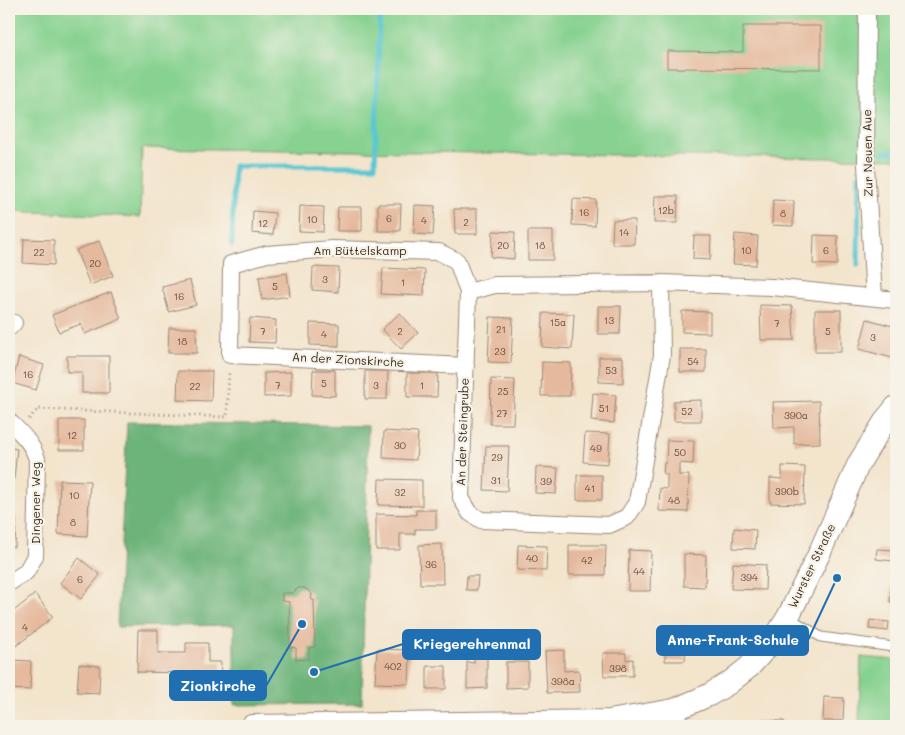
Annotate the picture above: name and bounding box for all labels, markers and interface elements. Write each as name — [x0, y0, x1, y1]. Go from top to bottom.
street label: Zur Neuen Aue — [858, 109, 876, 197]
house number: 12b — [658, 203, 674, 217]
house number: 16 — [579, 205, 589, 219]
house number: 8 — [780, 206, 786, 220]
house number: 6 — [386, 211, 392, 225]
house number: 10 — [307, 212, 317, 226]
house number: 4 — [421, 213, 427, 227]
house number: 2 — [463, 215, 469, 229]
house number: 12 — [258, 216, 268, 230]
house number: 14 — [619, 225, 629, 239]
house number: 20 — [497, 238, 509, 252]
house number: 18 — [535, 238, 545, 252]
street label: Am Büttelskamp — [313, 242, 407, 258]
house number: 10 — [741, 243, 751, 257]
house number: 6 — [823, 243, 829, 257]
house number: 22 — [33, 245, 45, 259]
house number: 20 — [89, 256, 101, 270]
house number: 3 — [322, 272, 328, 286]
house number: 1 — [401, 275, 405, 289]
house number: 5 — [272, 279, 278, 293]
house number: 16 — [174, 289, 184, 303]
house number: 13 — [604, 313, 614, 327]
house number: 15a — [550, 315, 566, 329]
house number: 7 — [774, 316, 780, 330]
house number: 21 — [496, 322, 506, 336]
house number: 7 — [260, 324, 266, 338]
house number: 2 — [397, 324, 403, 338]
house number: 5 — [825, 324, 831, 338]
house number: 4 — [321, 327, 327, 341]
house number: 3 — [870, 330, 876, 344]
house number: 18 — [177, 334, 187, 348]
house number: 23 — [494, 344, 506, 358]
street label: An der Zionskirche — [292, 348, 405, 370]
house number: 54 — [687, 354, 699, 368]
house number: 53 — [605, 363, 617, 377]
house number: 16 — [23, 367, 33, 381]
house number: 5 — [321, 376, 327, 390]
house number: 7 — [275, 378, 281, 392]
house number: 3 — [373, 378, 379, 392]
house number: 1 — [420, 378, 424, 392]
street label: An der Steingrube — [452, 378, 472, 486]
house number: 22 — [189, 379, 201, 393]
house number: 25 — [497, 384, 509, 398]
house number: 51 — [599, 401, 609, 415]
house number: 52 — [681, 404, 693, 418]
house number: 27 — [496, 406, 508, 420]
house number: 390a — [784, 408, 808, 422]
house number: 12 — [67, 428, 77, 442]
house number: 30 — [394, 438, 406, 452]
house number: 49 — [590, 441, 602, 455]
house number: 50 — [674, 445, 686, 459]
house number: 29 — [491, 450, 503, 464]
street label: Dingener Weg — [27, 462, 43, 544]
house number: 31 — [491, 473, 501, 487]
house number: 39 — [540, 474, 552, 488]
house number: 41 — [585, 481, 595, 495]
house number: 390b — [775, 484, 799, 498]
house number: 32 — [394, 485, 406, 499]
house number: 10 — [69, 488, 79, 502]
house number: 48 — [668, 493, 680, 507]
house number: 8 — [70, 515, 76, 529]
street label: Wurster Straße — [784, 521, 838, 610]
house number: 40 — [526, 551, 538, 565]
house number: 42 — [581, 553, 593, 567]
house number: 36 — [425, 557, 437, 571]
house number: 44 — [633, 564, 645, 578]
house number: 394 — [740, 570, 758, 584]
house number: 6 — [77, 572, 83, 586]
house number: 4 — [22, 620, 28, 634]
callout: Anne-Frank-Schule — [657, 626, 808, 655]
callout: Kriegerehrenmal — [403, 630, 540, 659]
text: Anne-Frank-Schule — [667, 630, 799, 649]
text: Kriegerehrenmal — [413, 634, 531, 653]
house number: 402 — [384, 659, 402, 673]
house number: 398 — [609, 661, 627, 675]
callout: Zionkirche — [170, 671, 266, 700]
house number: 398a — [551, 674, 575, 688]
text: Zionkirche — [180, 676, 256, 695]

